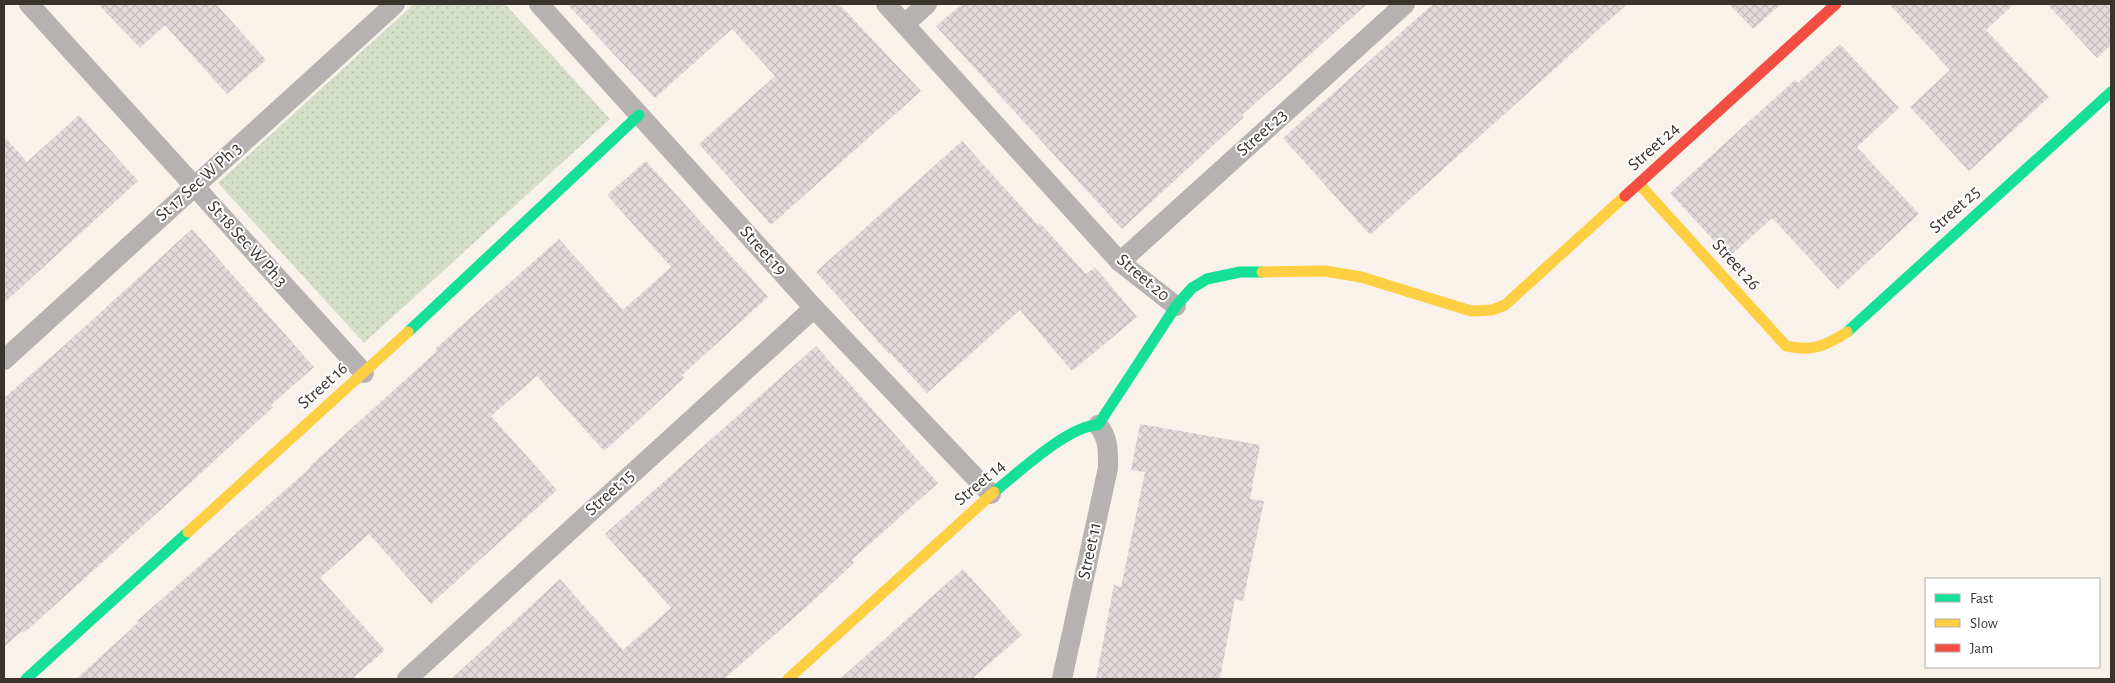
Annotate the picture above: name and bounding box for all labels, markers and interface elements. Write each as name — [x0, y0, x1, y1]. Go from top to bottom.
street label: Street 23 — [1233, 106, 1291, 160]
street label: Street 24 — [1625, 119, 1683, 174]
street label: St 17 Sec W Ph 3 — [153, 139, 245, 225]
street label: Street 25 — [1926, 183, 1984, 237]
street label: St 18 Sec W Ph 3 — [204, 197, 290, 291]
street label: Street 19 — [736, 223, 790, 279]
street label: Street 26 — [1709, 236, 1763, 294]
street label: Street 20 — [1113, 251, 1173, 305]
street label: Street 16 — [295, 359, 351, 413]
street label: Street 14 — [951, 457, 1009, 509]
street label: Street 15 — [582, 467, 638, 519]
street label: Street 11 — [1075, 521, 1105, 581]
legend — [1925, 578, 2100, 668]
text: Fast — [1970, 591, 1994, 606]
text: Slow — [1970, 616, 1998, 631]
text: Jam — [1970, 641, 1993, 656]

